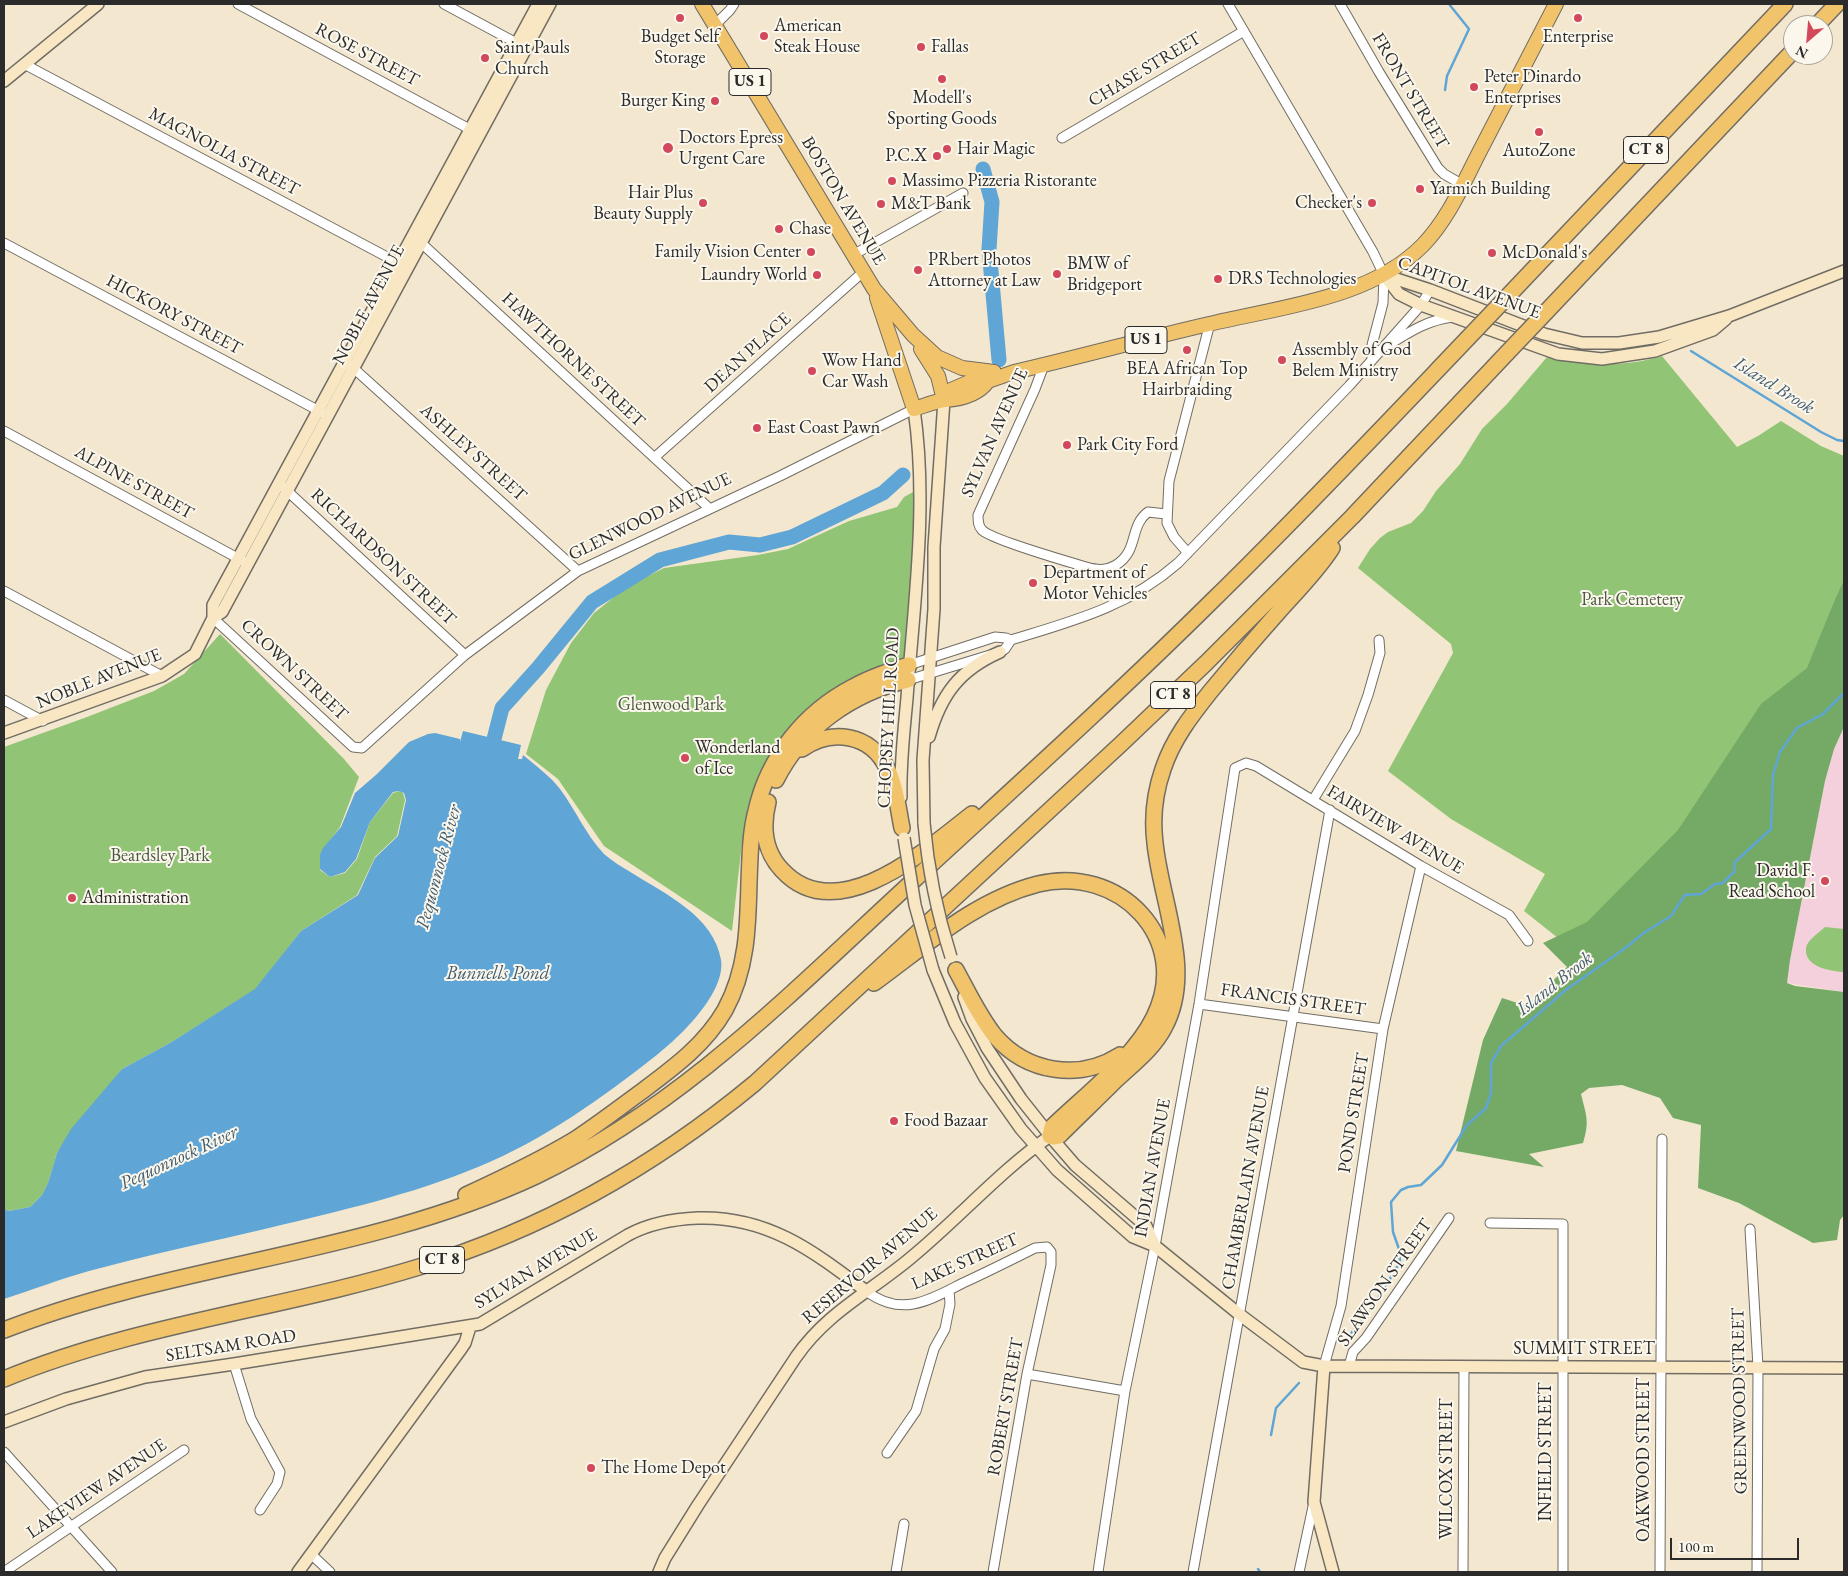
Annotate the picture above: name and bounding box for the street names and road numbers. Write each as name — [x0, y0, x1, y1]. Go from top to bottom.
street label: ROSE STREET — [311, 19, 423, 91]
street label: CHASE STREET — [1085, 28, 1205, 112]
street label: FRONT STREET — [1367, 29, 1453, 153]
road number: US 1 — [729, 68, 771, 95]
street label: MAGNOLIA STREET — [145, 103, 303, 201]
street label: BOSTON AVENUE — [796, 133, 890, 269]
road number: CT 8 — [1624, 136, 1668, 164]
street label: NOBLE AVENUE — [328, 241, 410, 369]
street label: CAPITOL AVENUE — [1394, 252, 1544, 324]
street label: HICKORY STREET — [102, 270, 246, 360]
street label: HAWTHORNE STREET — [497, 288, 649, 432]
street label: DEAN PLACE — [700, 308, 796, 398]
road number: US 1 — [1125, 326, 1167, 354]
street label: SYLVAN AVENUE — [957, 365, 1033, 501]
street label: ASHLEY STREET — [415, 400, 531, 506]
street label: ALPINE STREET — [71, 441, 197, 525]
street label: GLENWOOD AVENUE — [565, 468, 735, 566]
street label: RICHARDSON STREET — [306, 484, 460, 630]
street label: CROWN STREET — [236, 615, 352, 725]
street label: CHOPSEY HILL ROAD — [873, 627, 905, 809]
street label: NOBLE AVENUE — [33, 644, 165, 714]
road number: CT 8 — [1150, 682, 1196, 708]
street label: FAIRVIEW AVENUE — [1323, 781, 1467, 879]
street label: FRANCIS STREET — [1219, 979, 1367, 1021]
street label: POND STREET — [1334, 1052, 1374, 1174]
street label: CHAMBERLAIN AVENUE — [1217, 1084, 1275, 1292]
street label: INDIAN AVENUE — [1130, 1097, 1176, 1239]
street label: RESERVOIR AVENUE — [798, 1203, 942, 1329]
street label: SLAWSON STREET — [1333, 1215, 1437, 1351]
street label: SYLVAN AVENUE — [471, 1224, 601, 1314]
street label: LAKE STREET — [908, 1229, 1022, 1295]
road number: CT 8 — [420, 1246, 464, 1274]
street label: GREENWOOD STREET — [1728, 1308, 1752, 1494]
street label: SELTSAM ROAD — [164, 1325, 298, 1367]
street label: ROBERT STREET — [983, 1336, 1029, 1478]
street label: SUMMIT STREET — [1513, 1338, 1655, 1360]
street label: OAKWOOD STREET — [1633, 1378, 1655, 1542]
street label: INFIELD STREET — [1535, 1382, 1557, 1522]
street label: WILCOX STREET — [1436, 1399, 1458, 1539]
street label: LAKEVIEW AVENUE — [23, 1434, 171, 1544]

